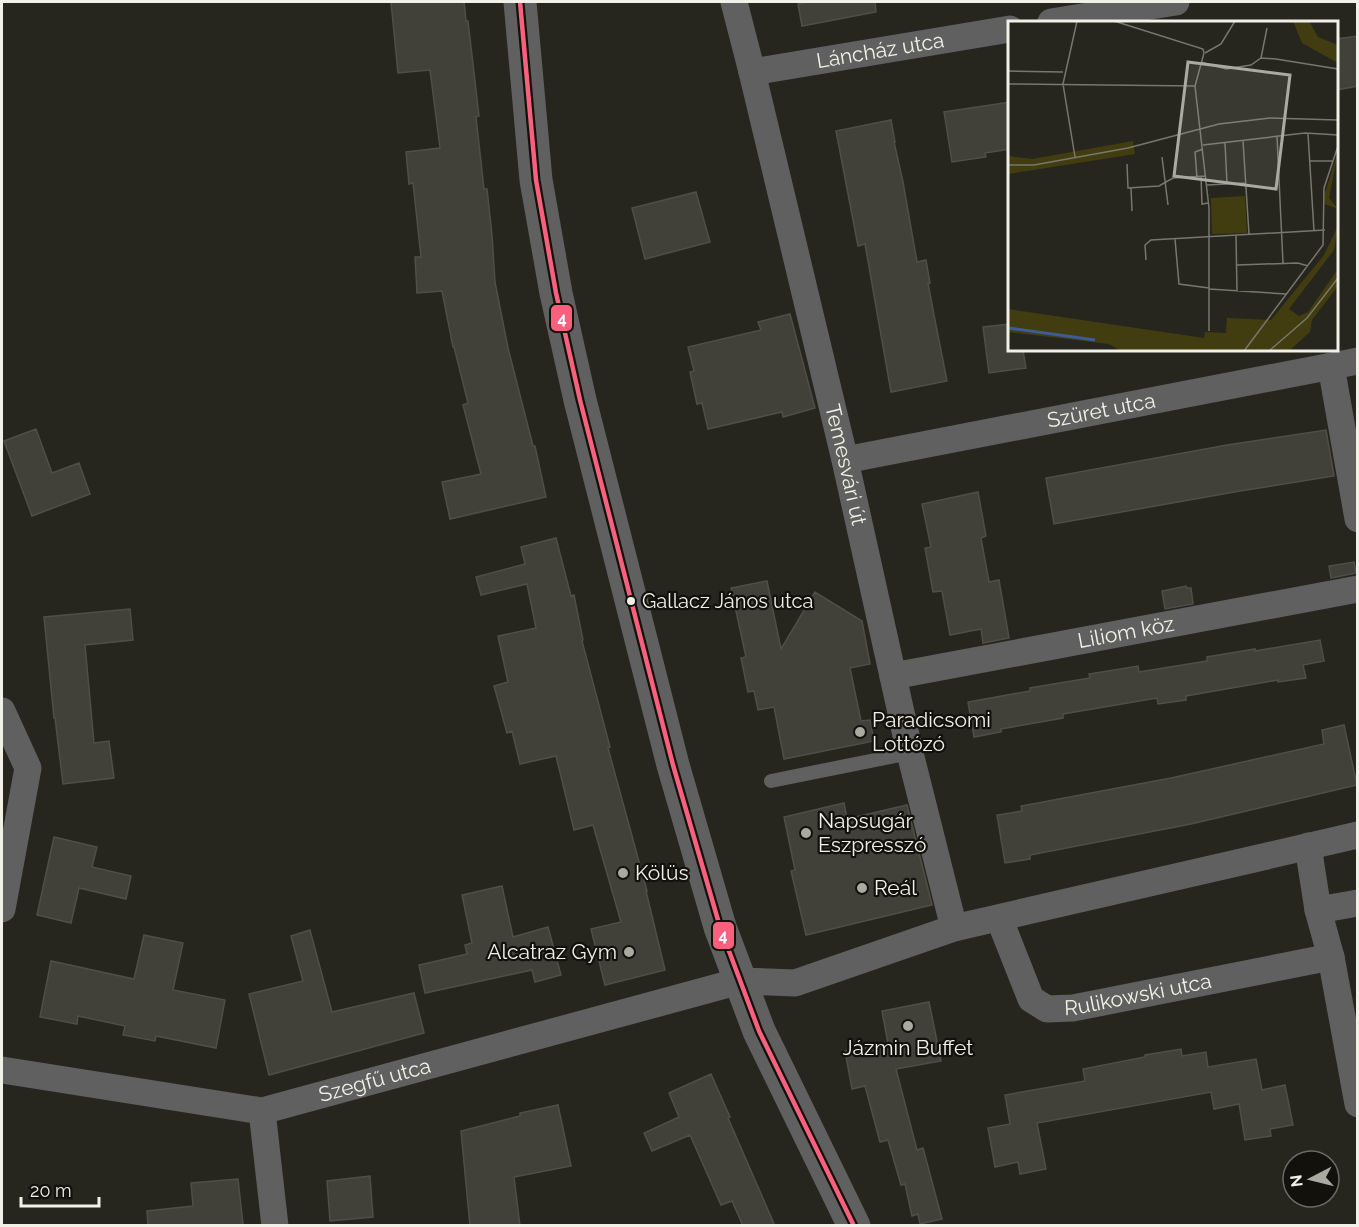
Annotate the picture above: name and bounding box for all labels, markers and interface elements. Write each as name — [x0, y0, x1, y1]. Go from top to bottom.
inset map — [1008, 21, 1338, 351]
street label: Láncház utca — [814, 27, 946, 73]
line badge: 4 — [550, 304, 573, 332]
text: 4 — [557, 309, 567, 328]
street label: Szüret utca — [1045, 387, 1157, 433]
street label: Temesvári út — [820, 401, 872, 528]
place label: Gallacz János utca — [642, 589, 813, 613]
marker: Gallacz János utca — [625, 595, 637, 607]
street label: Liliom köz — [1076, 611, 1176, 653]
place label: Paradicsomi Lottózó — [872, 707, 991, 756]
marker: Paradicsomi Lottózó — [853, 725, 867, 739]
place label: Napsugár Eszpresszó — [818, 808, 926, 857]
marker: Napsugár Eszpresszó — [799, 826, 813, 840]
place label: Kölüs — [635, 860, 689, 885]
marker: Kölüs — [616, 866, 630, 880]
place label: Reál — [874, 875, 917, 900]
marker: Reál — [855, 881, 869, 895]
line badge: 4 — [712, 921, 735, 950]
text: 4 — [718, 926, 728, 945]
place label: Alcatraz Gym — [487, 939, 617, 964]
marker: Alcatraz Gym — [622, 945, 636, 959]
street label: Rulikowski utca — [1064, 968, 1213, 1020]
marker: Jázmin Buffet — [901, 1019, 915, 1033]
place label: Jázmin Buffet — [843, 1035, 973, 1060]
street label: Szegfű utca — [316, 1053, 433, 1107]
north arrow — [1281, 1149, 1341, 1209]
scale bar — [21, 1170, 99, 1208]
text: N — [1286, 1174, 1307, 1188]
text: 20 m — [30, 1180, 72, 1201]

